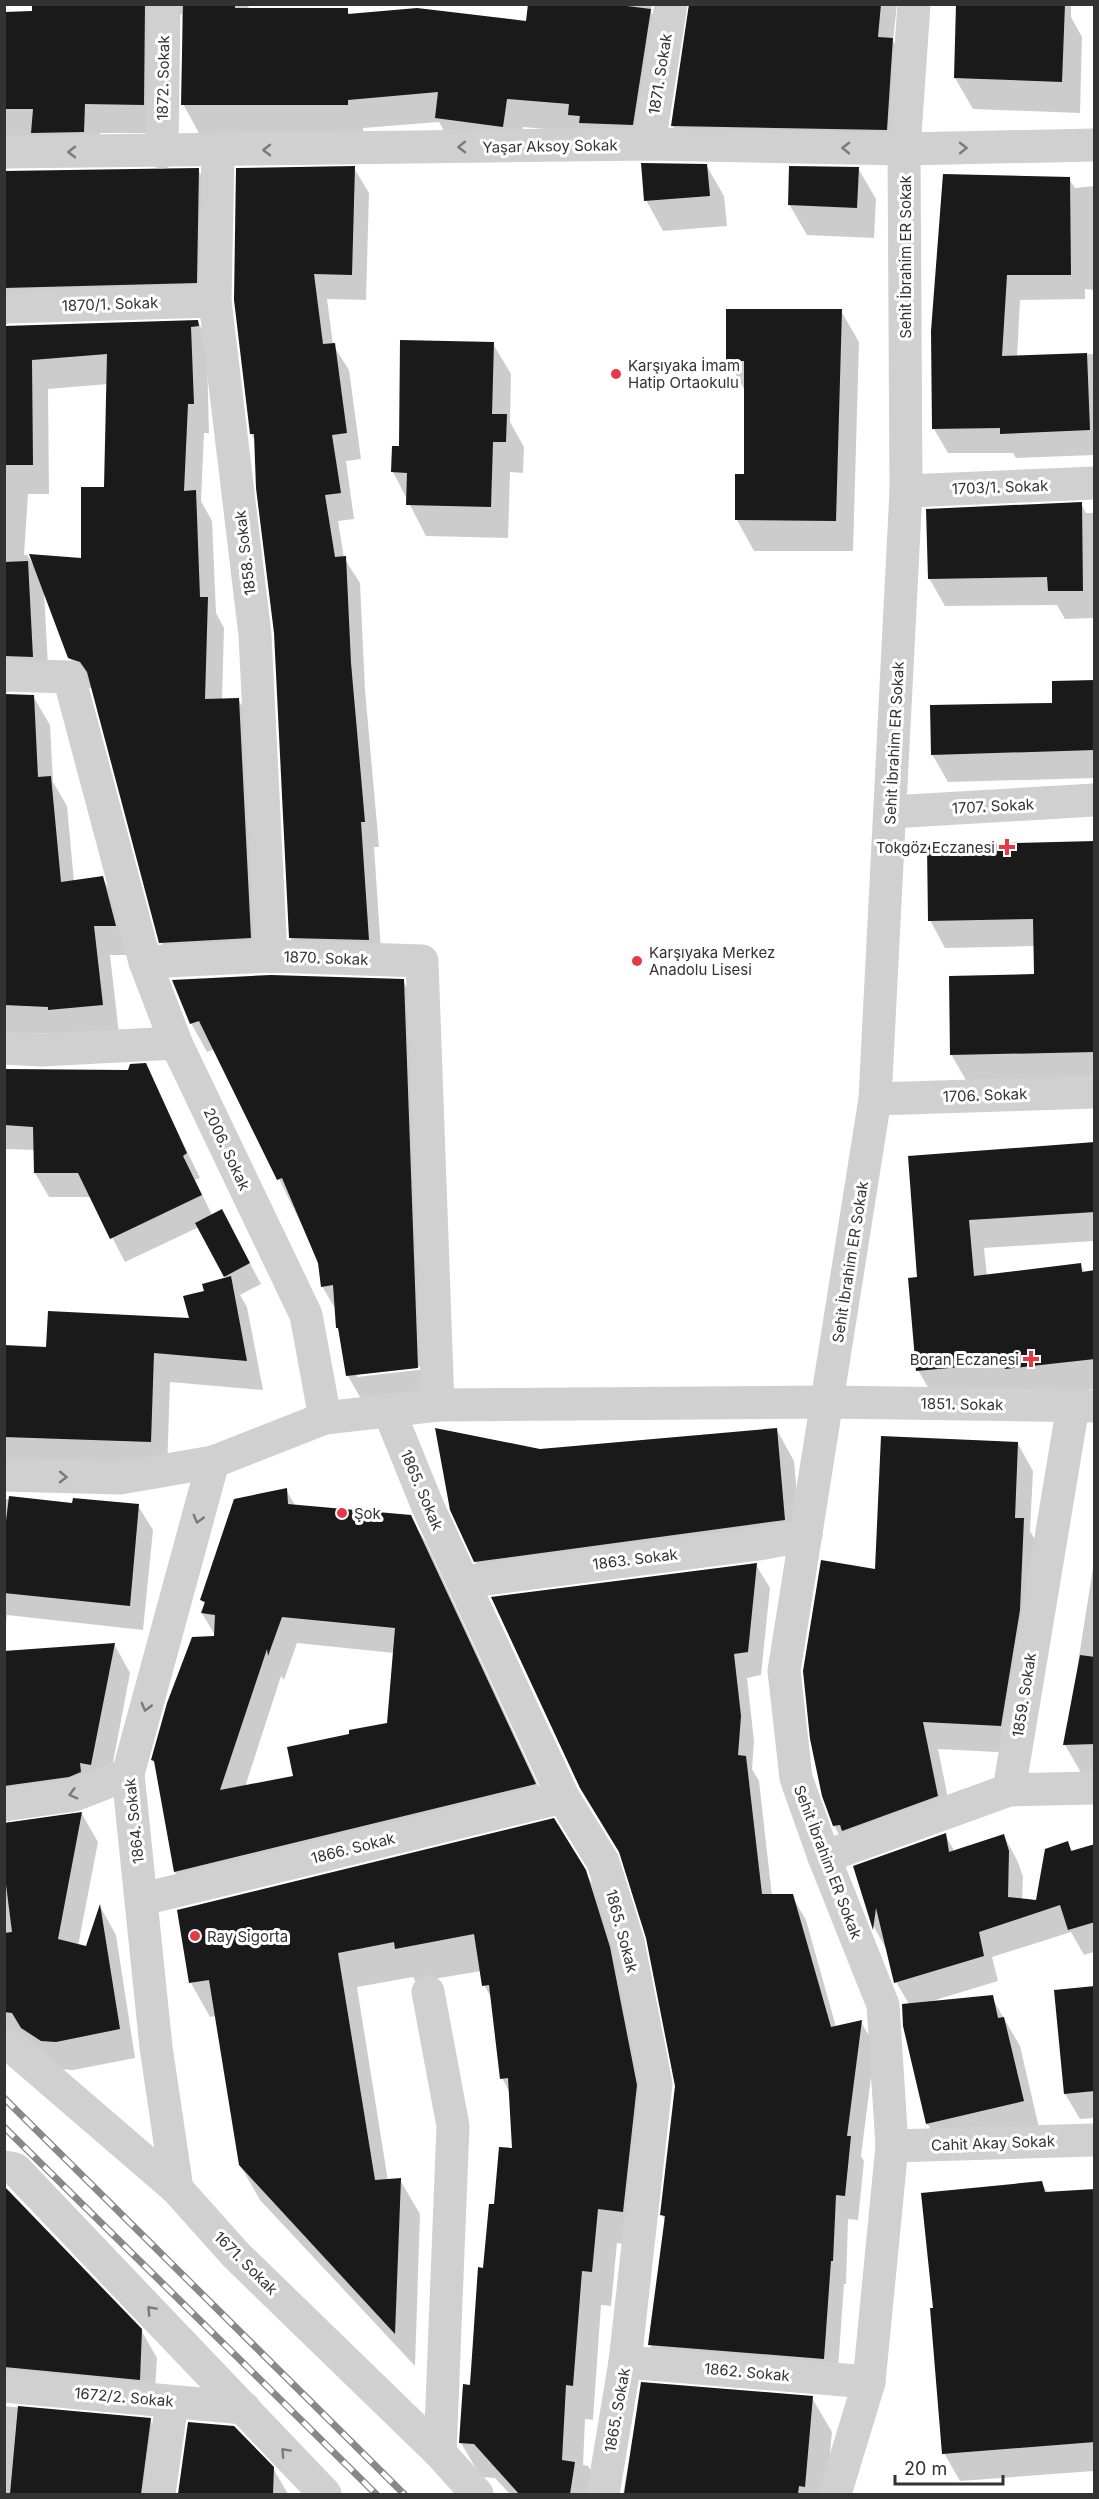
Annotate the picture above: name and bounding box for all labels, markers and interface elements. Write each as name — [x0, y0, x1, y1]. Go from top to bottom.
street label: 1871. Sokak — [644, 31, 676, 116]
street label: 1872. Sokak — [153, 35, 173, 121]
street label: Yaşar Aksoy Sokak — [482, 135, 618, 157]
one-way arrow — [457, 141, 466, 154]
one-way arrow — [841, 141, 850, 154]
one-way arrow — [958, 142, 967, 154]
one-way arrow — [262, 144, 271, 156]
one-way arrow — [67, 146, 76, 158]
street label: Sehit İbrahim ER Sokak — [896, 174, 915, 339]
street label: 1870/1. Sokak — [61, 293, 159, 315]
place label: Karşıyaka İmam Hatip Ortaokulu — [628, 356, 740, 392]
marker: Karşıyaka İmam Hatip Ortaokulu — [609, 367, 623, 381]
street label: 1703/1. Sokak — [951, 476, 1049, 498]
street label: 1858. Sokak — [230, 509, 260, 597]
street label: Sehit İbrahim ER Sokak — [880, 660, 908, 825]
street label: 1707. Sokak — [951, 794, 1035, 818]
place label: Tokgöz Eczanesi — [876, 838, 995, 857]
marker: Tokgöz Eczanesi — [1000, 840, 1014, 854]
place label: Karşıyaka Merkez Anadolu Lisesi — [649, 943, 775, 979]
street label: 1870. Sokak — [283, 947, 369, 969]
marker: Karşıyaka Merkez Anadolu Lisesi — [630, 954, 644, 968]
street label: 1706. Sokak — [942, 1084, 1028, 1106]
street label: 2006. Sokak — [200, 1105, 255, 1194]
street label: Sehit İbrahim ER Sokak — [828, 1179, 872, 1344]
place label: Boran Eczanesi — [910, 1350, 1019, 1369]
marker: Boran Eczanesi — [1024, 1352, 1038, 1366]
street label: 1851. Sokak — [921, 1394, 1004, 1414]
street label: 1865. Sokak — [397, 1447, 448, 1534]
one-way arrow — [58, 1470, 67, 1483]
place label: Şok — [354, 1504, 382, 1523]
marker: Şok — [335, 1506, 349, 1520]
one-way arrow — [193, 1513, 205, 1524]
street label: 1863. Sokak — [591, 1544, 679, 1574]
street label: 1859. Sokak — [1008, 1651, 1040, 1739]
one-way arrow — [141, 1702, 154, 1712]
street label: 1864. Sokak — [120, 1777, 148, 1865]
street label: Sehit İbrahim ER Sokak — [790, 1782, 866, 1942]
one-way arrow — [69, 1787, 79, 1799]
street label: 1866. Sokak — [309, 1828, 398, 1868]
street label: 1865. Sokak — [602, 1887, 642, 1975]
place label: Ray Sigorta — [207, 1927, 288, 1946]
marker: Ray Sigorta — [188, 1929, 202, 1943]
street label: Cahit Akay Sokak — [931, 2131, 1056, 2155]
street label: 1671. Sokak — [210, 2227, 282, 2299]
one-way arrow — [147, 2306, 158, 2317]
street label: 1862. Sokak — [703, 2359, 791, 2385]
street label: 1865. Sokak — [600, 2366, 634, 2454]
street label: 1672/2. Sokak — [74, 2383, 175, 2411]
one-way arrow — [281, 2448, 292, 2459]
scale bar — [895, 2448, 1003, 2486]
text: 20 m — [904, 2458, 947, 2479]

